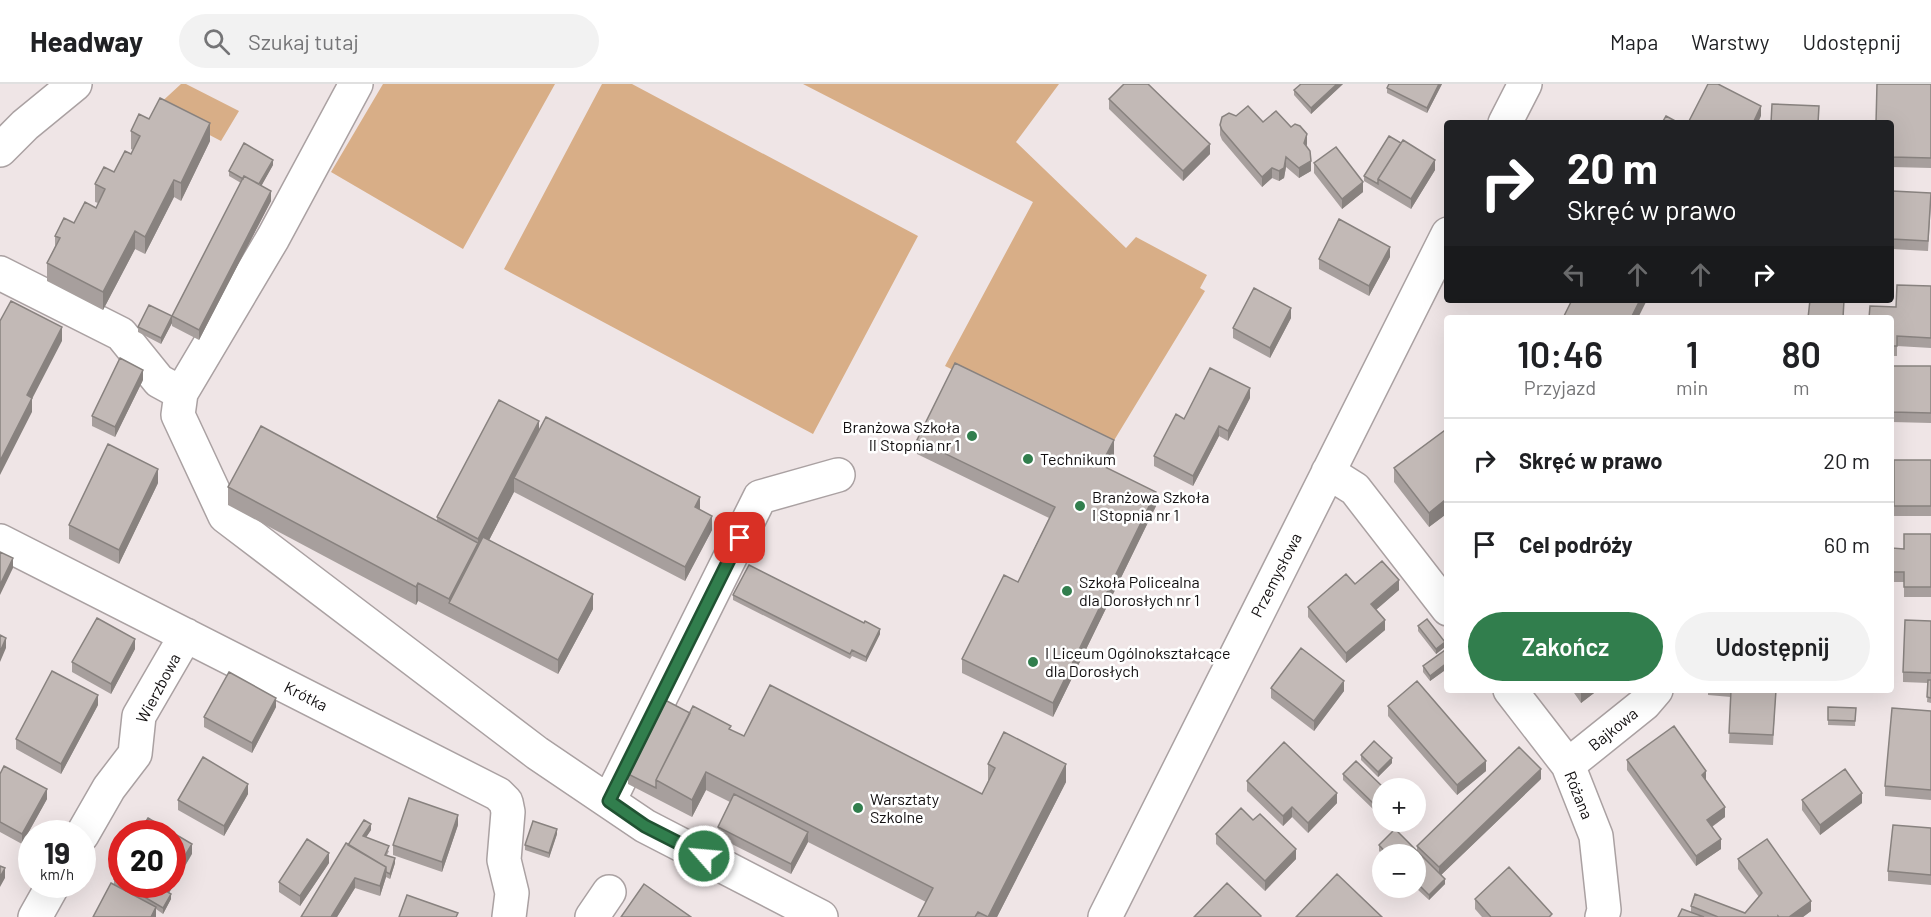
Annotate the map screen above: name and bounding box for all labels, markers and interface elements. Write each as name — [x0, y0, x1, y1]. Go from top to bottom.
search box — [179, 14, 599, 68]
text: Headway — [30, 24, 143, 58]
icon: search — [200, 25, 233, 58]
text: Szukaj tutaj — [248, 28, 359, 54]
text: Mapa — [1610, 29, 1658, 54]
text: Warstwy — [1691, 29, 1769, 54]
text: Udostępnij — [1802, 29, 1901, 54]
text: 20 m — [1567, 142, 1658, 192]
icon: right — [1468, 144, 1546, 222]
text: Skręć w prawo — [1567, 193, 1737, 225]
icon: left — [1558, 258, 1591, 291]
icon: ahead — [1621, 258, 1654, 291]
icon: ahead — [1684, 258, 1717, 291]
icon: right — [1747, 258, 1780, 291]
text: 10:46 — [1517, 332, 1603, 375]
text: 1 — [1686, 332, 1699, 375]
text: 80 — [1781, 332, 1821, 375]
text: Przyjazd — [1524, 375, 1596, 399]
text: min — [1676, 375, 1708, 399]
text: m — [1793, 375, 1809, 399]
place label: Branżowa Szkoła II Stopnia nr 1 — [843, 417, 960, 454]
marker: Branżowa Szkoła II Stopnia nr 1 — [965, 429, 979, 443]
icon: right — [1468, 444, 1501, 477]
text: Skręć w prawo — [1519, 447, 1663, 473]
text: 20 m — [1823, 447, 1870, 473]
place label: Technikum — [1040, 449, 1116, 468]
marker: Technikum — [1021, 452, 1035, 466]
place label: Branżowa Szkoła I Stopnia nr 1 — [1092, 487, 1209, 524]
marker: Branżowa Szkoła I Stopnia nr 1 — [1073, 499, 1087, 513]
pin — [714, 512, 765, 563]
icon: arrive — [723, 521, 756, 554]
icon: arrive — [1468, 528, 1501, 561]
street label: Przemysłowa — [1246, 529, 1305, 620]
text: Cel podróży — [1519, 531, 1633, 557]
text: 60 m — [1824, 531, 1870, 557]
place label: Szkoła Policealna dla Dorosłych nr 1 — [1079, 572, 1200, 609]
marker: Szkoła Policealna dla Dorosłych nr 1 — [1060, 584, 1074, 598]
button: Zakończ — [1468, 612, 1663, 681]
button: Udostępnij — [1675, 612, 1870, 681]
place label: I Liceum Ogólnokształcące dla Dorosłych — [1045, 643, 1231, 680]
street label: Wierzbowa — [131, 650, 184, 726]
marker: I Liceum Ogólnokształcące dla Dorosłych — [1026, 655, 1040, 669]
street label: Krótka — [281, 677, 331, 714]
street label: Bajkowa — [1584, 703, 1641, 754]
street label: Różana — [1561, 768, 1598, 822]
map controls — [1372, 778, 1426, 898]
button: + — [1372, 778, 1426, 832]
place label: Warsztaty Szkolne — [870, 789, 940, 826]
marker: Warsztaty Szkolne — [851, 801, 865, 815]
speed limit sign: 20 — [108, 820, 186, 898]
position arrow — [672, 824, 736, 888]
text: 19 — [44, 834, 70, 870]
button: − — [1372, 844, 1426, 898]
text: km/h — [40, 865, 74, 883]

